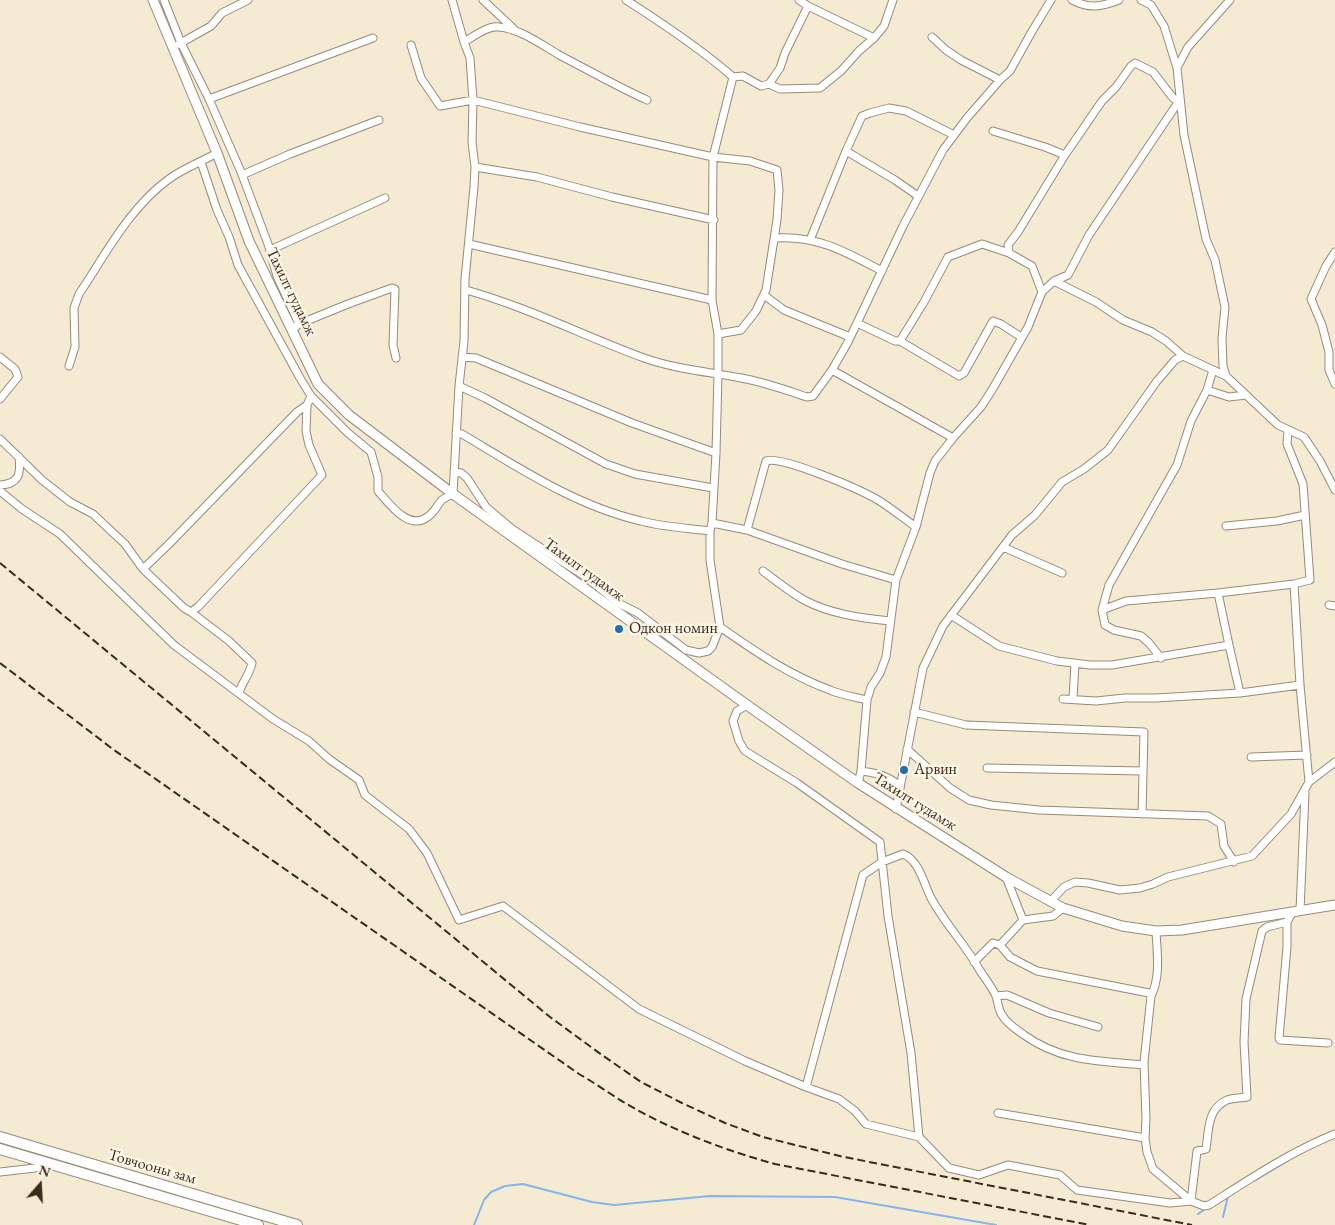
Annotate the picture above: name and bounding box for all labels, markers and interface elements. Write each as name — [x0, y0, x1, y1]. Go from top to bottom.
street label: Тахилт гудамж — [261, 245, 321, 339]
street label: Тахилт гудамж — [540, 534, 628, 606]
place label: Одкон номин — [629, 619, 718, 639]
marker: Одкон номин — [613, 623, 625, 635]
place label: Арвин — [914, 760, 957, 780]
marker: Арвин — [898, 764, 910, 776]
street label: Тахилт гудамж — [869, 769, 961, 835]
street label: Товчооны зам — [106, 1145, 198, 1189]
north arrow — [15, 1160, 65, 1210]
text: N — [37, 1160, 53, 1181]

